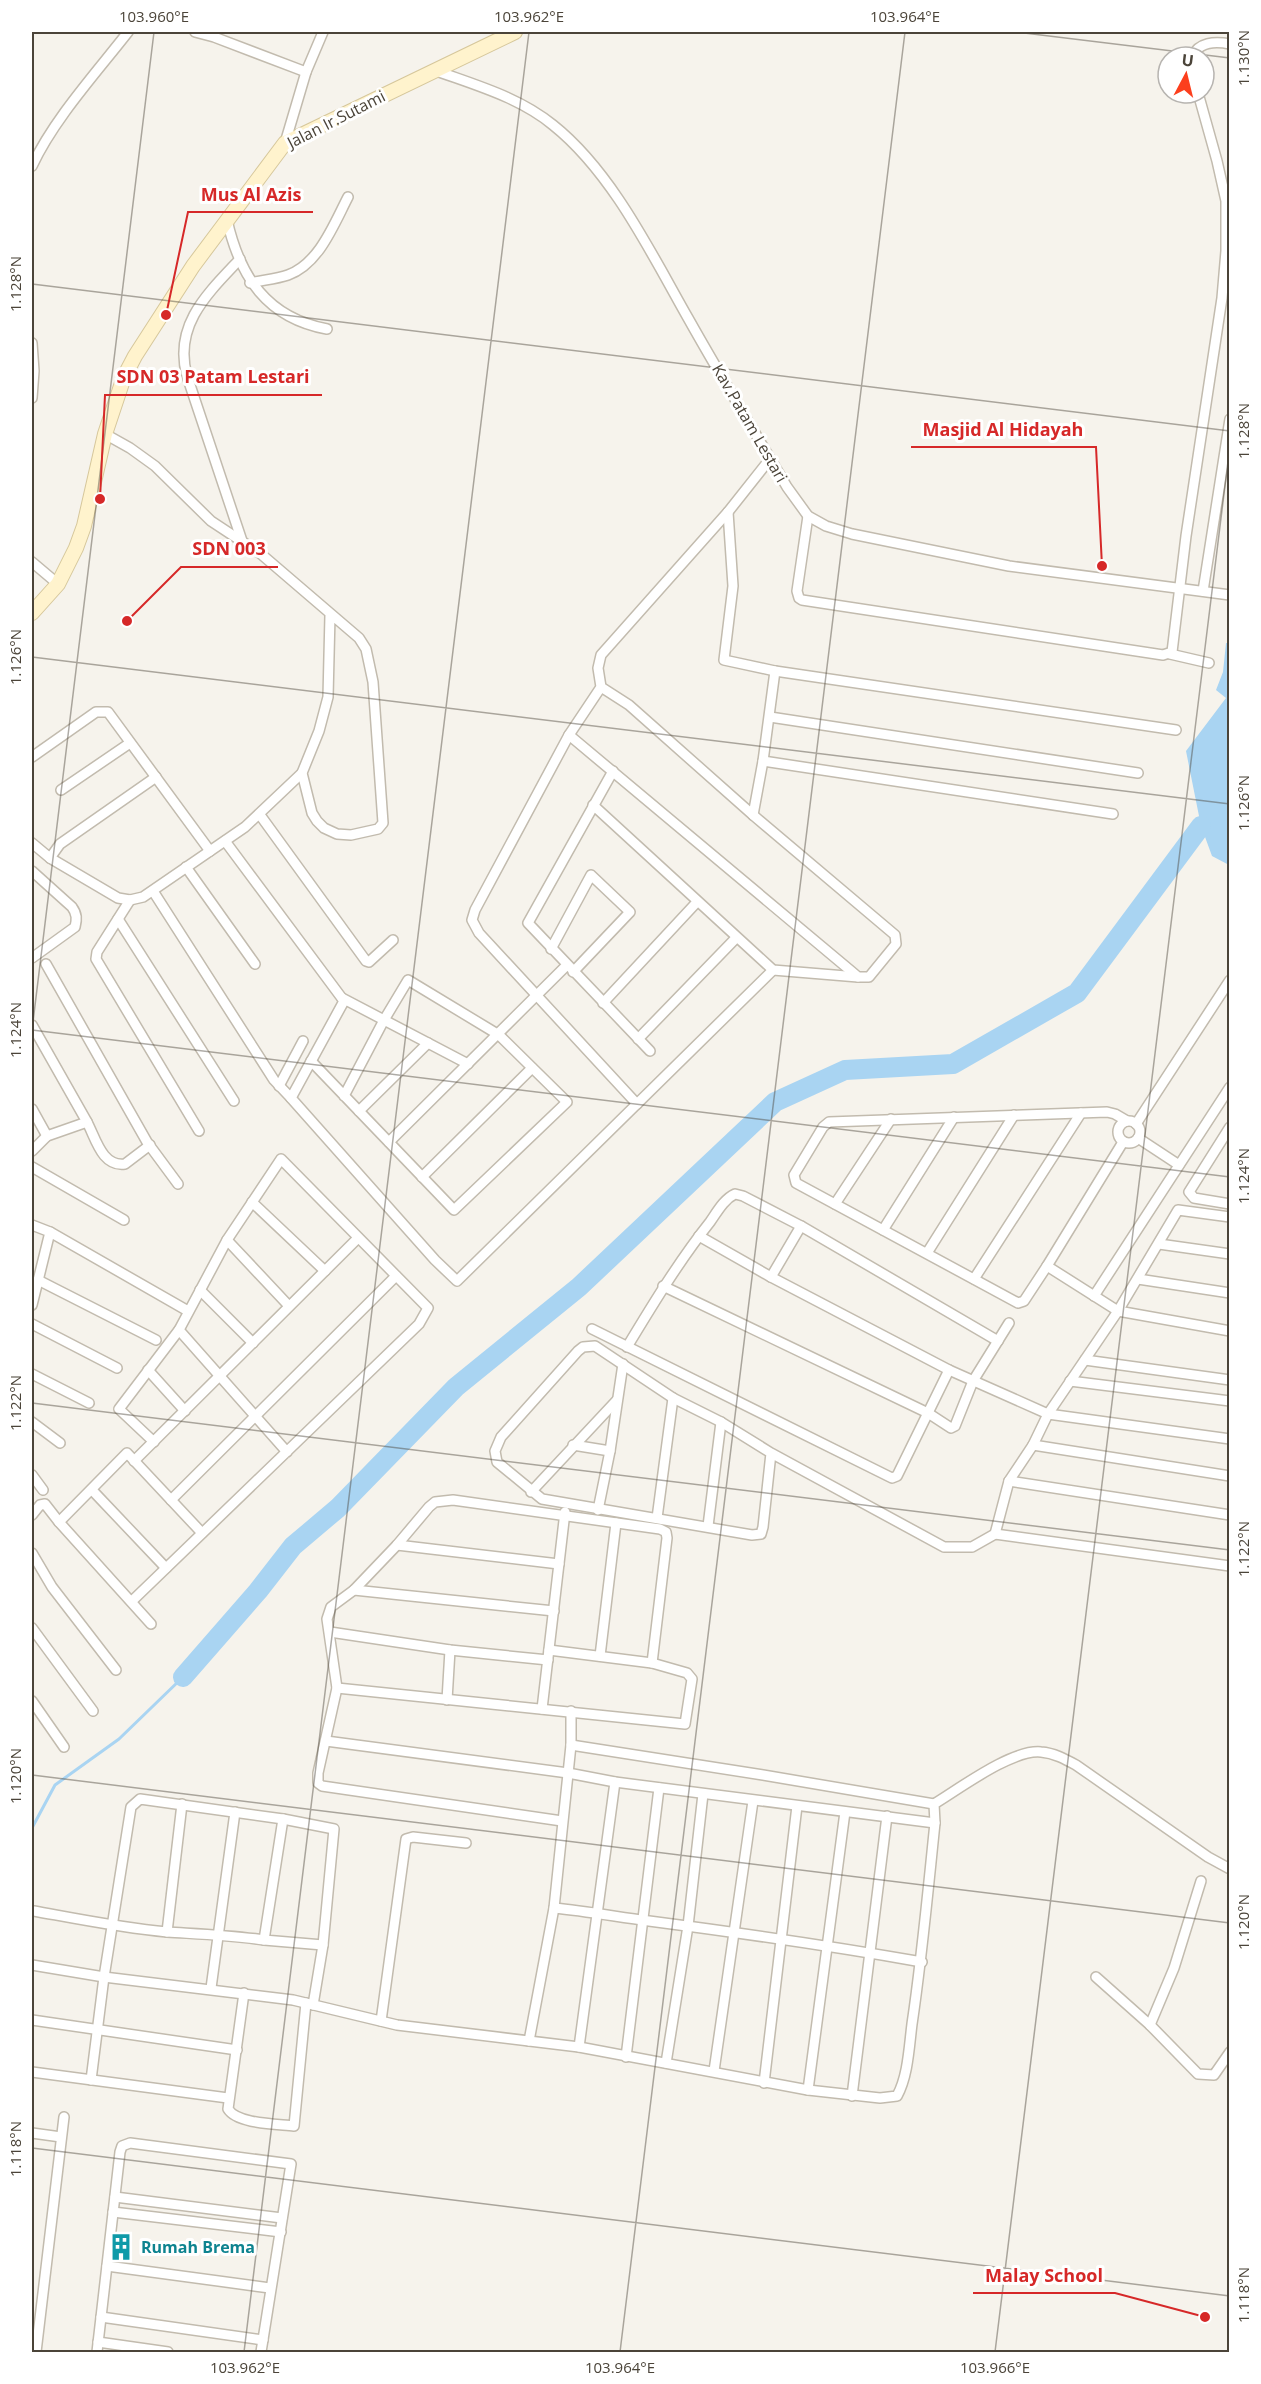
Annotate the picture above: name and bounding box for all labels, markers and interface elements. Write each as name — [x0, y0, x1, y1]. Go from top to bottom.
text: 103.960°E — [119, 6, 189, 26]
text: 103.962°E — [494, 6, 564, 26]
text: 103.964°E — [870, 6, 940, 26]
text: 1.130°N — [1233, 30, 1253, 86]
north arrow — [1156, 45, 1216, 105]
text: U — [1180, 48, 1195, 72]
street label: Jalan Ir.Sutami — [281, 85, 389, 154]
callout: Mus Al Azis — [188, 176, 313, 212]
text: Mus Al Azis — [201, 182, 301, 206]
text: 1.128°N — [5, 256, 25, 312]
callout: SDN 03 Patam Lestari — [105, 359, 322, 395]
street label: Kav.Patam Lestari — [707, 360, 793, 486]
text: SDN 03 Patam Lestari — [116, 364, 310, 388]
text: 1.128°N — [1233, 403, 1253, 459]
callout: Masjid Al Hidayah — [911, 411, 1096, 447]
text: Masjid Al Hidayah — [923, 417, 1083, 441]
callout: SDN 003 — [181, 531, 278, 567]
text: SDN 003 — [192, 536, 266, 560]
text: 1.126°N — [5, 629, 25, 685]
text: 1.126°N — [1233, 775, 1253, 831]
text: 1.124°N — [5, 1002, 25, 1058]
text: 1.124°N — [1233, 1148, 1253, 1204]
text: 1.122°N — [5, 1375, 25, 1431]
text: 1.122°N — [1233, 1521, 1253, 1577]
text: 1.120°N — [5, 1748, 25, 1804]
text: 1.120°N — [1233, 1894, 1253, 1950]
text: 1.118°N — [5, 2121, 25, 2177]
building icon: Rumah Brema — [106, 2232, 136, 2262]
place label: Rumah Brema — [141, 2236, 255, 2258]
callout: Malay School — [973, 2257, 1115, 2293]
text: Malay School — [985, 2263, 1103, 2287]
text: 1.118°N — [1233, 2267, 1253, 2323]
text: 103.962°E — [210, 2357, 280, 2377]
text: 103.964°E — [585, 2357, 655, 2377]
text: 103.966°E — [960, 2357, 1030, 2377]

